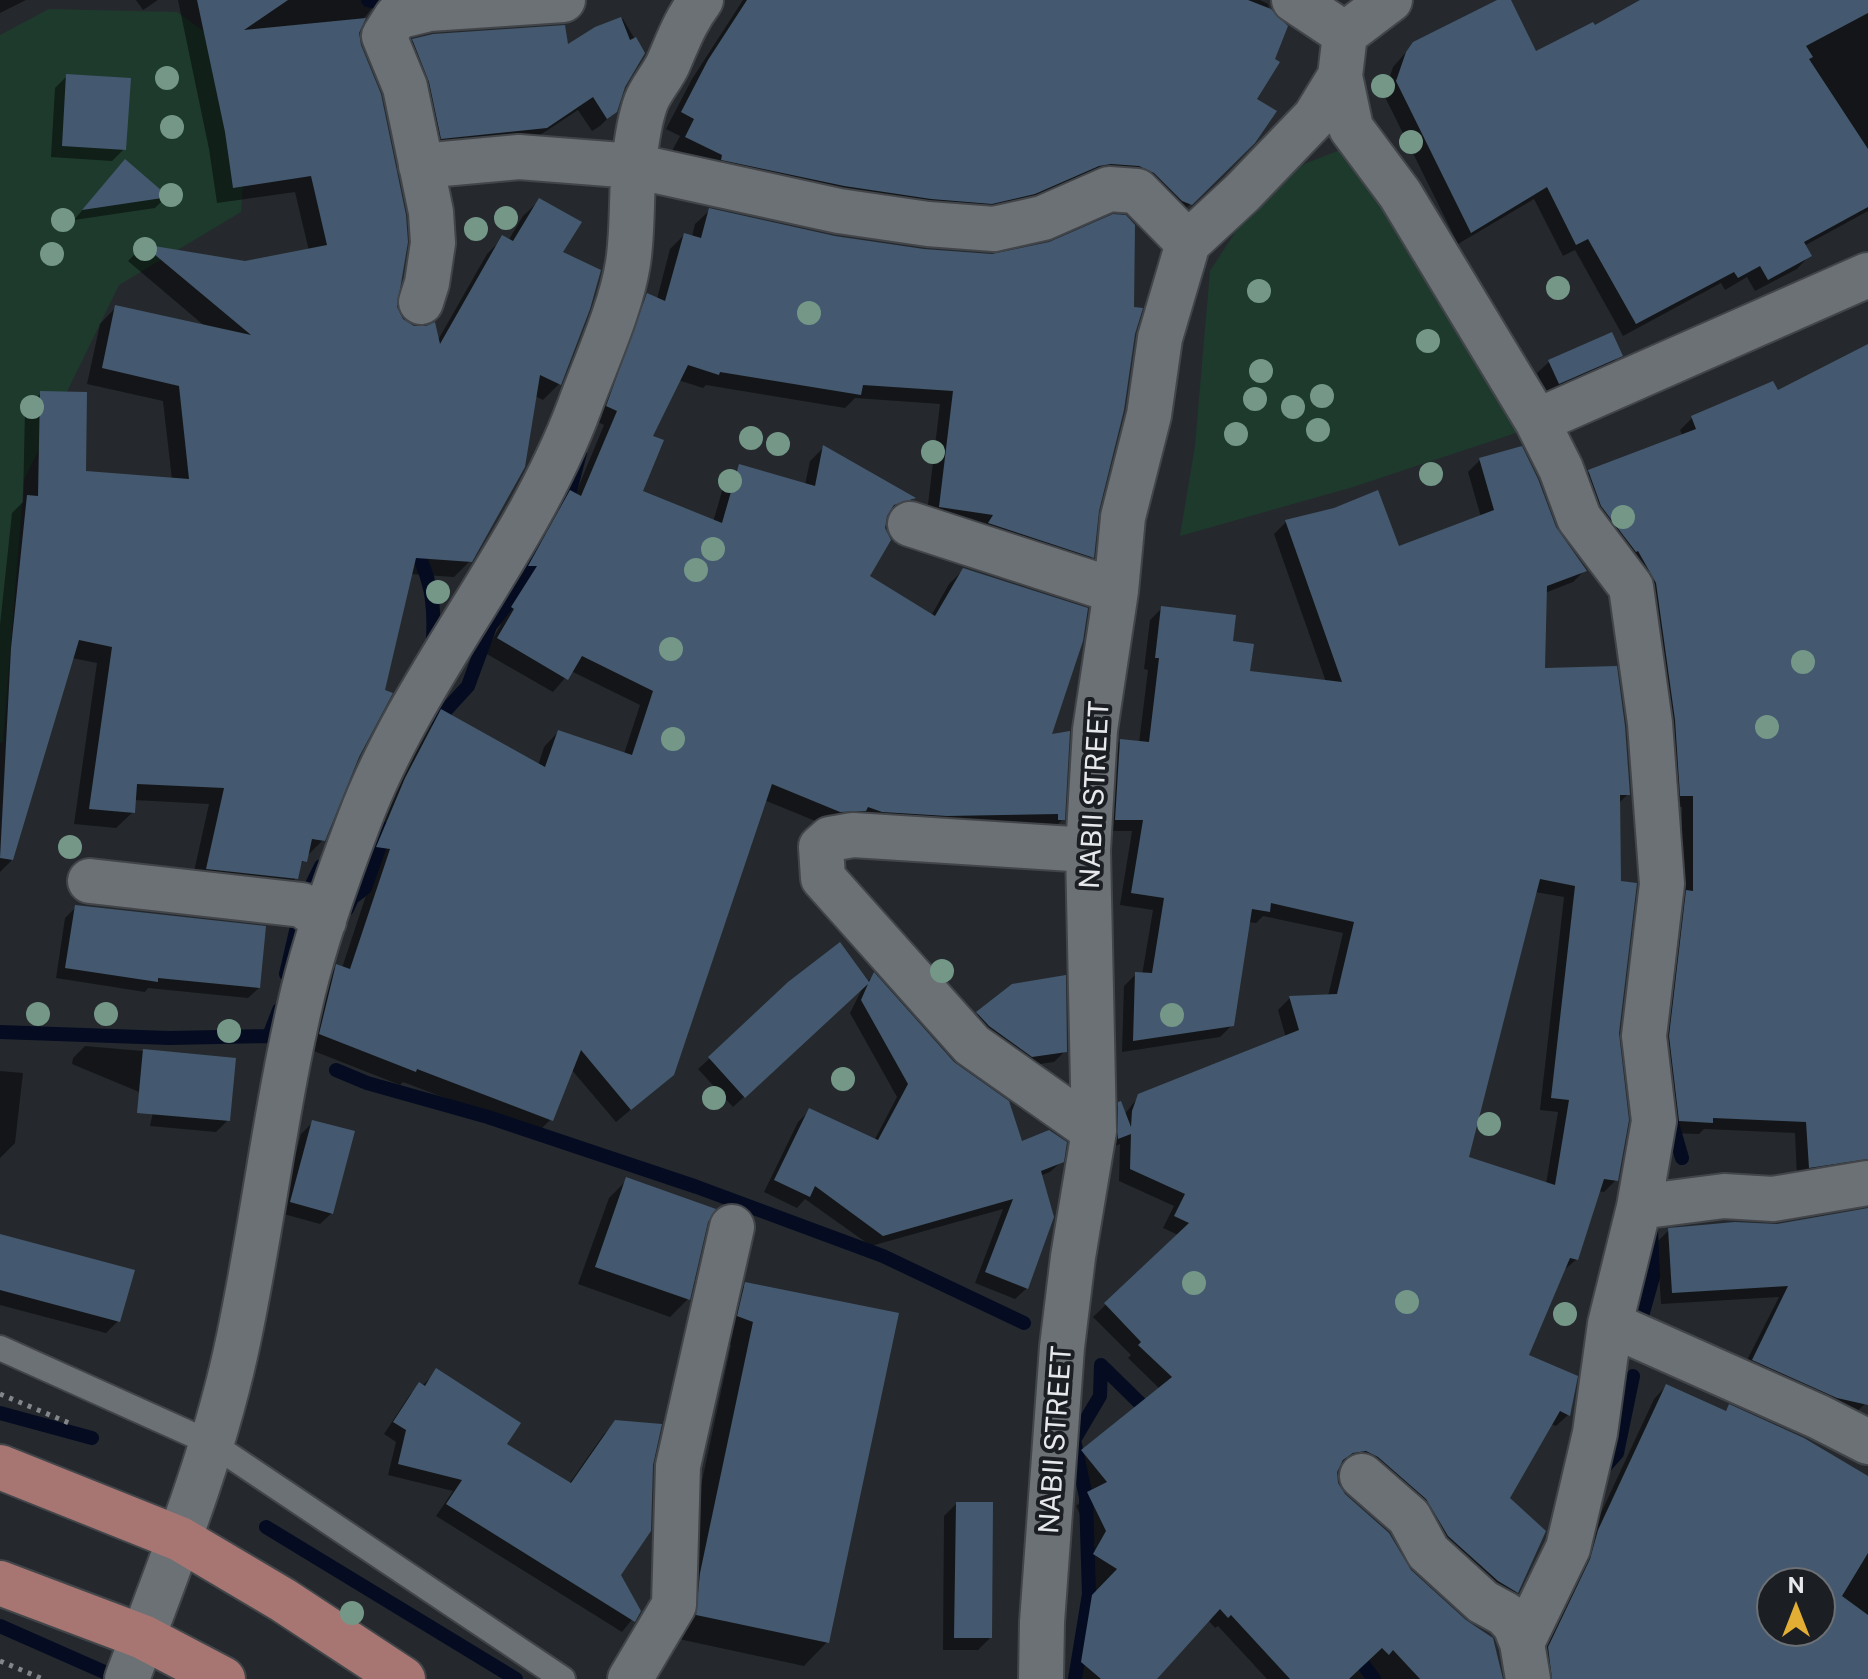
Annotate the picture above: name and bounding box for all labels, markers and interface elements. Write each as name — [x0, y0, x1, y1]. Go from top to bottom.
street label: NABII STREET — [1073, 700, 1117, 890]
street label: NABII STREET — [1033, 1345, 1079, 1535]
north arrow — [1756, 1567, 1836, 1647]
text: N — [1787, 1572, 1805, 1598]

